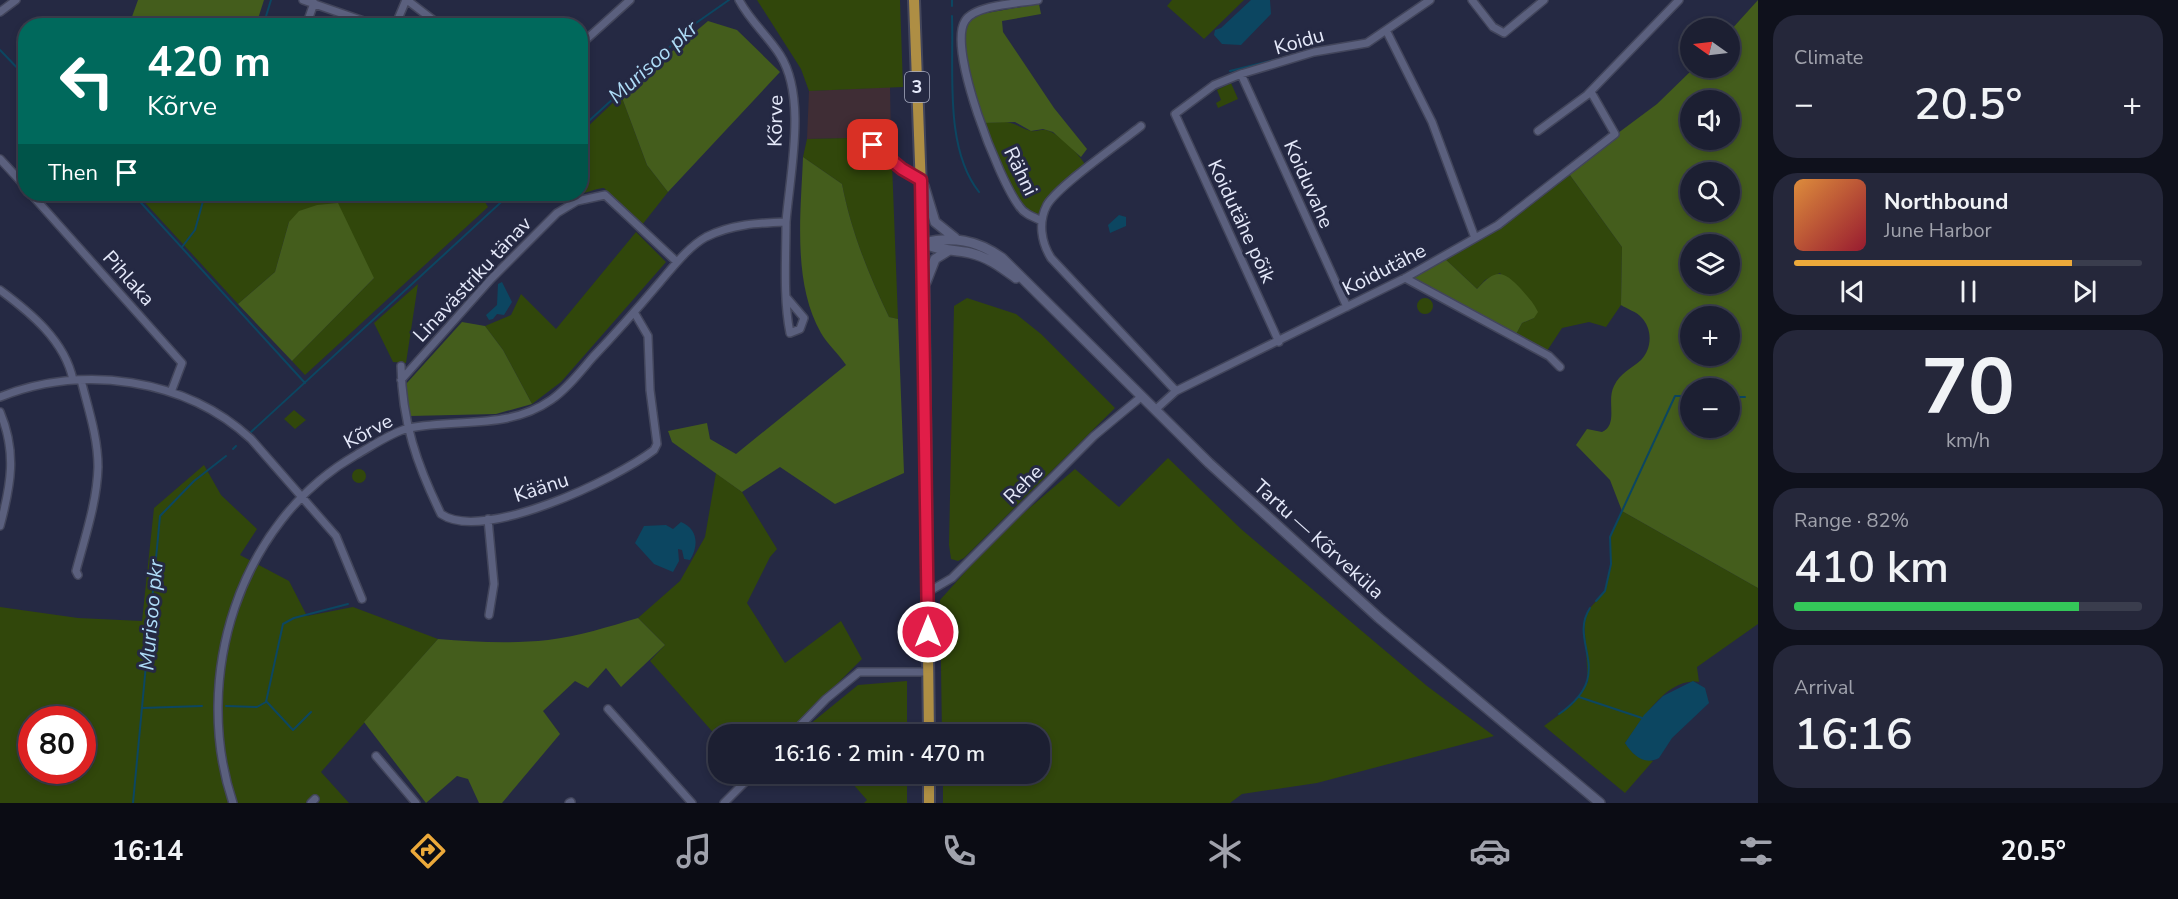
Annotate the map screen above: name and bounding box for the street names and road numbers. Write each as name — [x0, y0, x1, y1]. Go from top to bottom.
street label: Koidu — [1271, 21, 1327, 61]
road number: 3 — [905, 72, 929, 102]
street label: Kõrve — [762, 95, 789, 147]
street label: Koiduvahe — [1277, 136, 1340, 232]
street label: Rähni — [997, 142, 1044, 200]
street label: Koidutähe põik — [1201, 155, 1282, 288]
street label: Linavästriku tänav — [407, 210, 538, 348]
street label: Koidutähe — [1338, 237, 1431, 302]
street label: Pihlaka — [97, 245, 161, 312]
street label: Kõrve — [339, 407, 398, 456]
street label: Rehe — [998, 459, 1049, 510]
street label: Käänu — [510, 466, 572, 509]
street label: Tartu — Kõrveküla — [1248, 473, 1390, 605]

